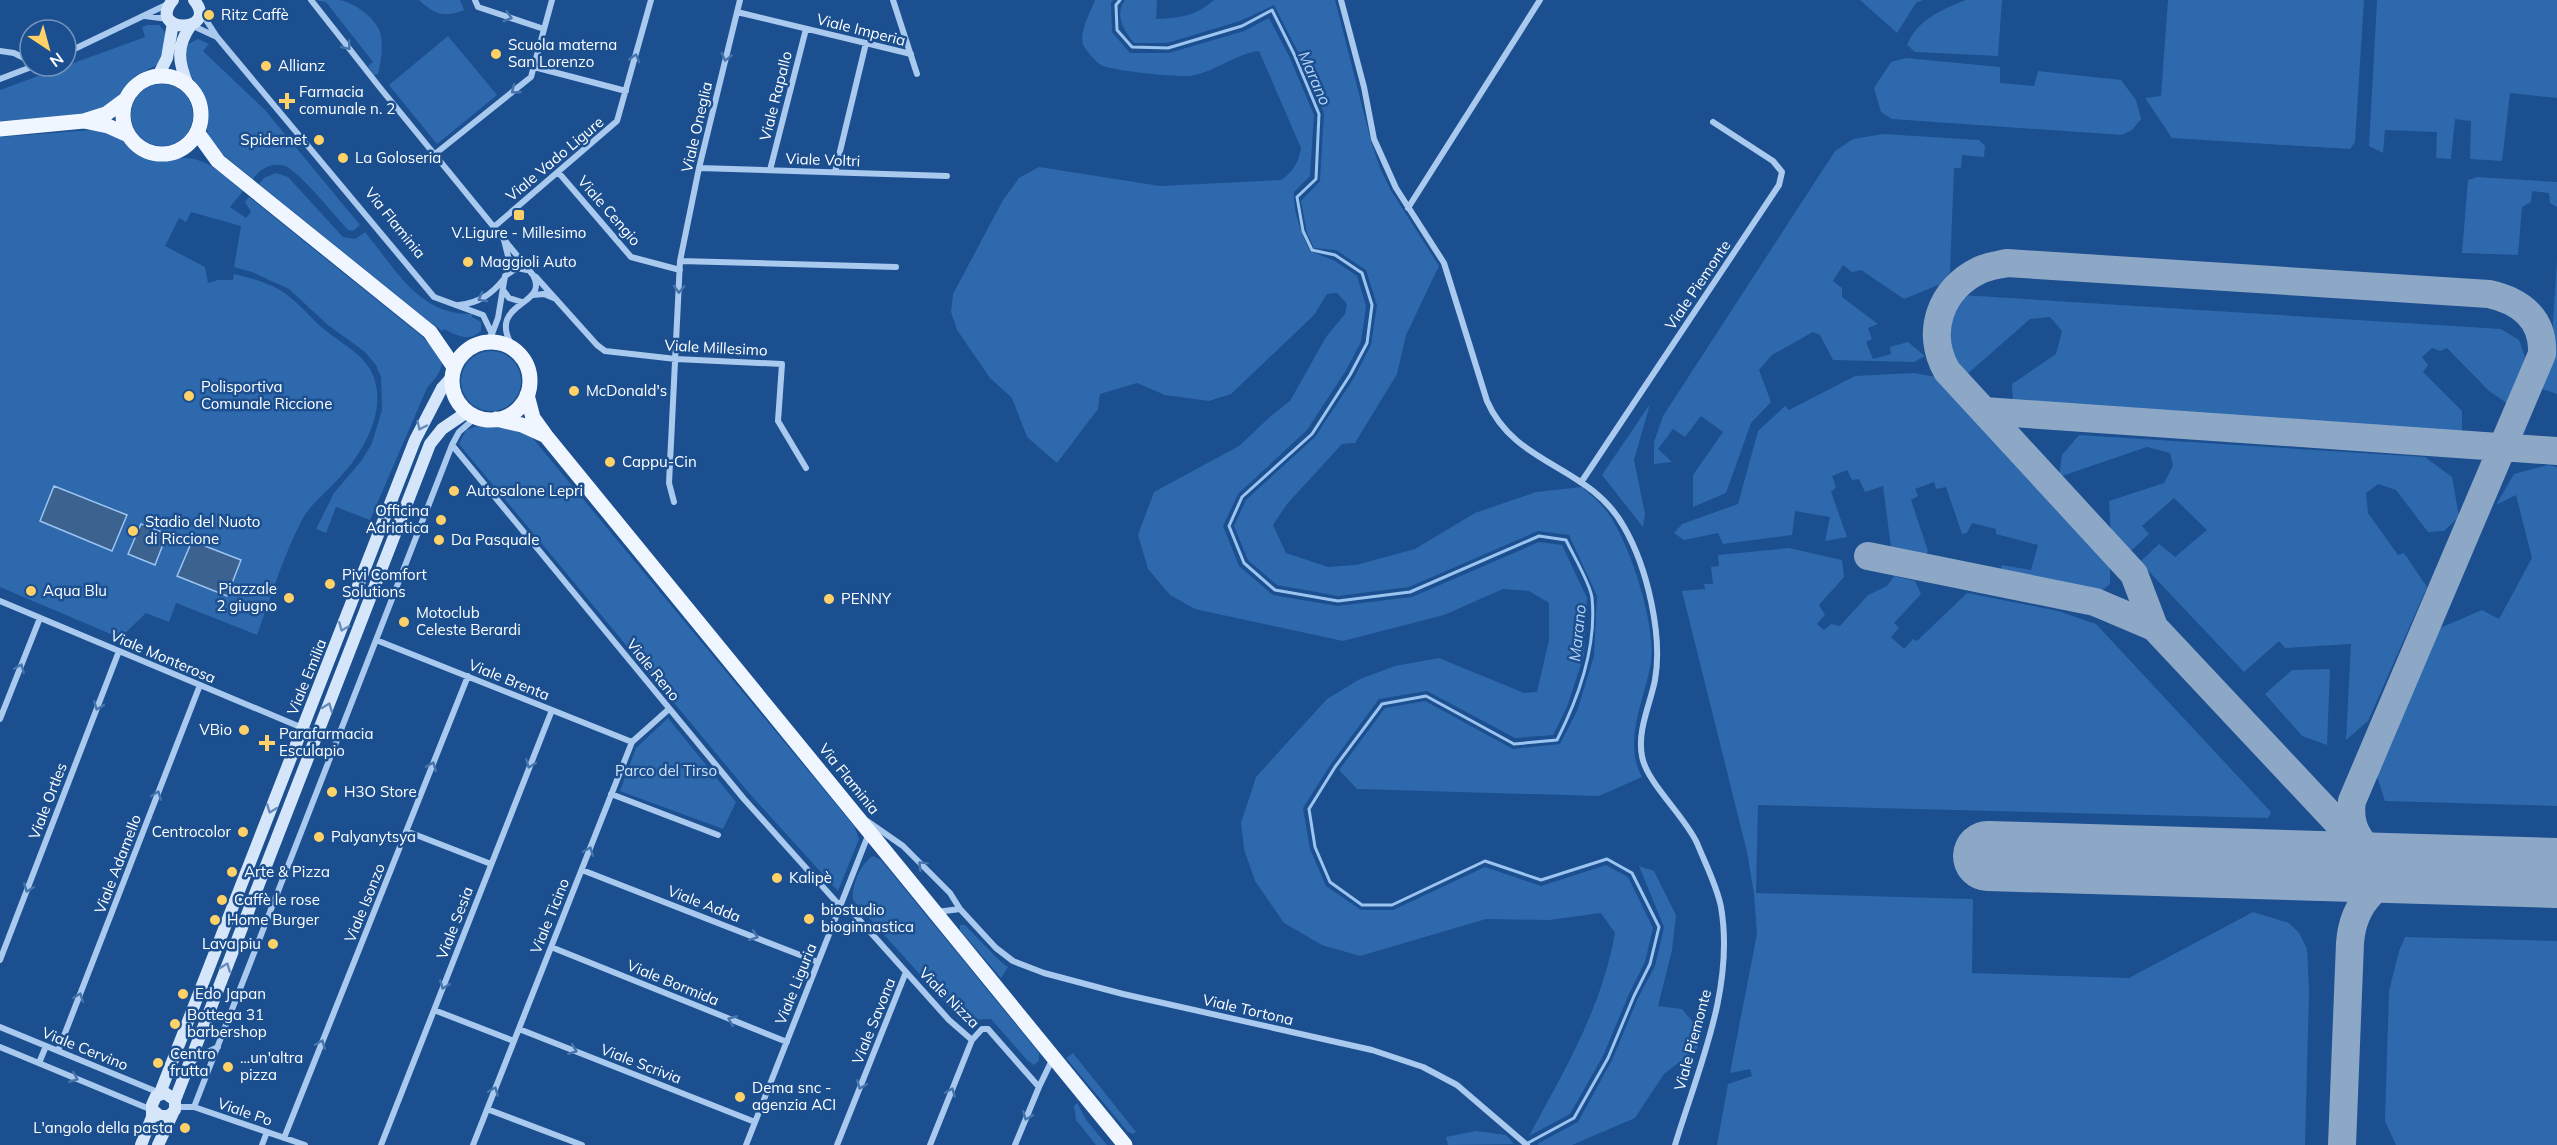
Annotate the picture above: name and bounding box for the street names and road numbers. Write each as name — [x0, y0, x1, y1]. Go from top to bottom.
street label: Viale Imperia — [815, 9, 908, 50]
street label: Viale Rapallo — [755, 49, 796, 143]
street label: Viale Oneglia — [677, 80, 716, 174]
street label: Viale Vado Ligure — [502, 112, 607, 205]
street label: Viale Voltri — [785, 149, 861, 170]
street label: Viale Cengio — [574, 172, 645, 250]
street label: Via Flaminia — [361, 183, 430, 262]
street label: Viale Piemonte — [1661, 236, 1735, 333]
street label: Viale Millesimo — [664, 335, 768, 360]
street label: Viale Monterosa — [108, 626, 219, 687]
street label: Viale Reno — [623, 635, 684, 705]
street label: Viale Emilia — [283, 636, 330, 718]
street label: Viale Brenta — [466, 655, 552, 704]
street label: Via Flaminia — [815, 739, 884, 818]
street label: Viale Ortles — [24, 760, 71, 842]
street label: Viale Adamello — [90, 812, 145, 916]
street label: Viale Isonzo — [340, 861, 389, 945]
street label: Viale Ticino — [526, 875, 573, 956]
street label: Viale Adda — [665, 881, 743, 926]
street label: Viale Sesia — [432, 884, 477, 962]
street label: Viale Liguria — [771, 940, 820, 1027]
street label: Viale Bormida — [624, 955, 722, 1010]
street label: Viale Nizza — [915, 963, 984, 1032]
street label: Viale Savona — [848, 975, 899, 1067]
street label: Viale Piemonte — [1670, 987, 1715, 1093]
street label: Viale Tortona — [1201, 990, 1295, 1029]
street label: Viale Cervino — [39, 1023, 131, 1074]
street label: Viale Scrivia — [598, 1039, 684, 1088]
street label: Viale Po — [215, 1093, 275, 1130]

